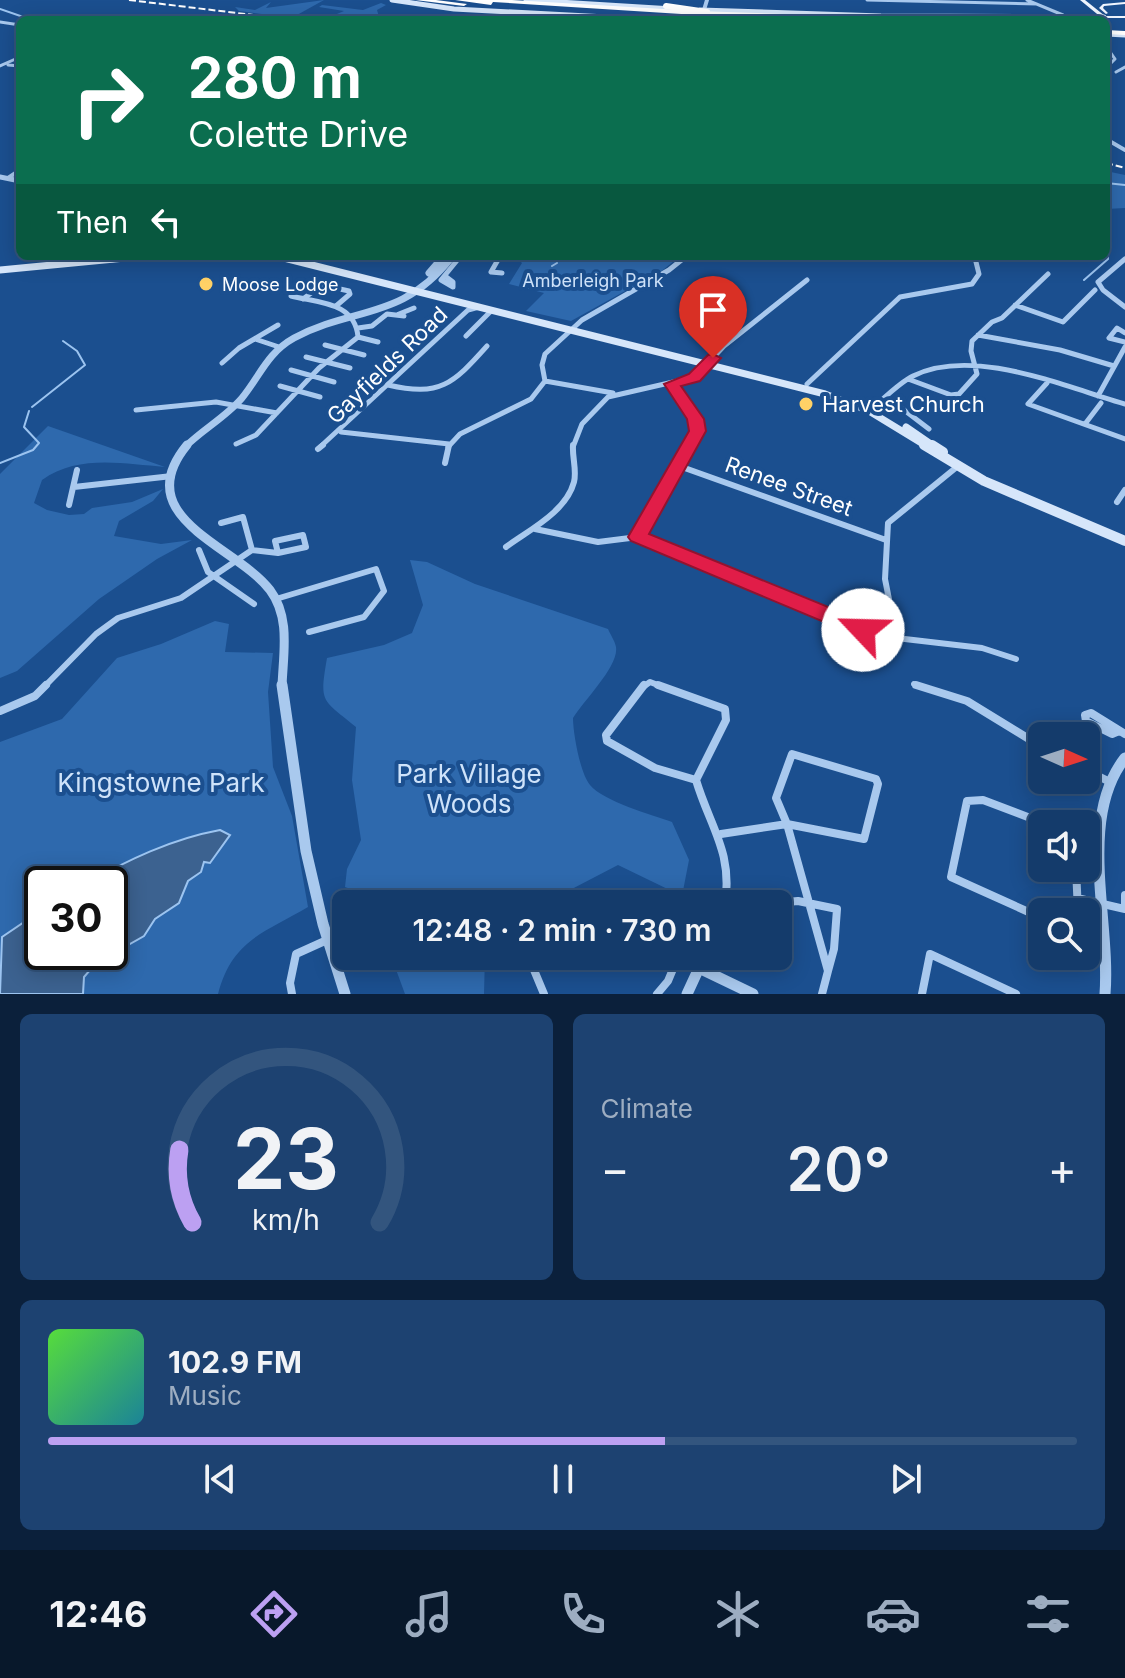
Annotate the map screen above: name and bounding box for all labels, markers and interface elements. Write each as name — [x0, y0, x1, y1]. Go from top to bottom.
text: 280 m — [188, 44, 362, 112]
icon: right — [56, 48, 160, 152]
text: Colette Drive — [188, 112, 408, 156]
icon: left — [144, 200, 188, 244]
text: Then — [56, 204, 128, 240]
park label: Amberleigh Park — [522, 270, 664, 291]
place label: Moose Lodge — [222, 274, 338, 295]
marker: Moose Lodge — [197, 275, 215, 293]
pin — [679, 276, 747, 358]
icon: arrive — [691, 288, 735, 332]
street label: Gayfields Road — [321, 301, 453, 429]
place label: Harvest Church — [822, 391, 985, 417]
marker: Harvest Church — [797, 395, 815, 413]
street label: Renee Street — [722, 451, 856, 521]
position arrow — [821, 588, 905, 672]
north arrow — [1028, 722, 1100, 794]
map controls — [1028, 722, 1100, 970]
park label: Park Village Woods — [396, 758, 542, 819]
park label: Kingstowne Park — [57, 767, 265, 798]
button: sound — [1028, 810, 1100, 882]
speed limit sign: 30 — [24, 866, 128, 970]
button: search — [1028, 898, 1100, 970]
text: 12:48 · 2 min · 730 m — [412, 912, 712, 948]
text: Climate — [601, 1093, 693, 1124]
text: 23 — [233, 1108, 339, 1209]
text: 20° — [787, 1133, 891, 1205]
text: − — [601, 1142, 630, 1196]
text: + — [1048, 1142, 1077, 1196]
text: km/h — [252, 1202, 320, 1237]
text: 102.9 FM — [168, 1344, 302, 1380]
text: Music — [168, 1380, 242, 1411]
icon: previous — [198, 1457, 242, 1501]
icon: pause — [541, 1457, 585, 1501]
icon: next — [884, 1457, 928, 1501]
icon: directions — [246, 1586, 302, 1642]
icon: music — [401, 1586, 457, 1642]
icon: phone — [555, 1586, 611, 1642]
icon: climate — [710, 1586, 766, 1642]
icon: car — [865, 1586, 921, 1642]
icon: filters — [1020, 1586, 1076, 1642]
text: 12:46 — [49, 1592, 147, 1636]

